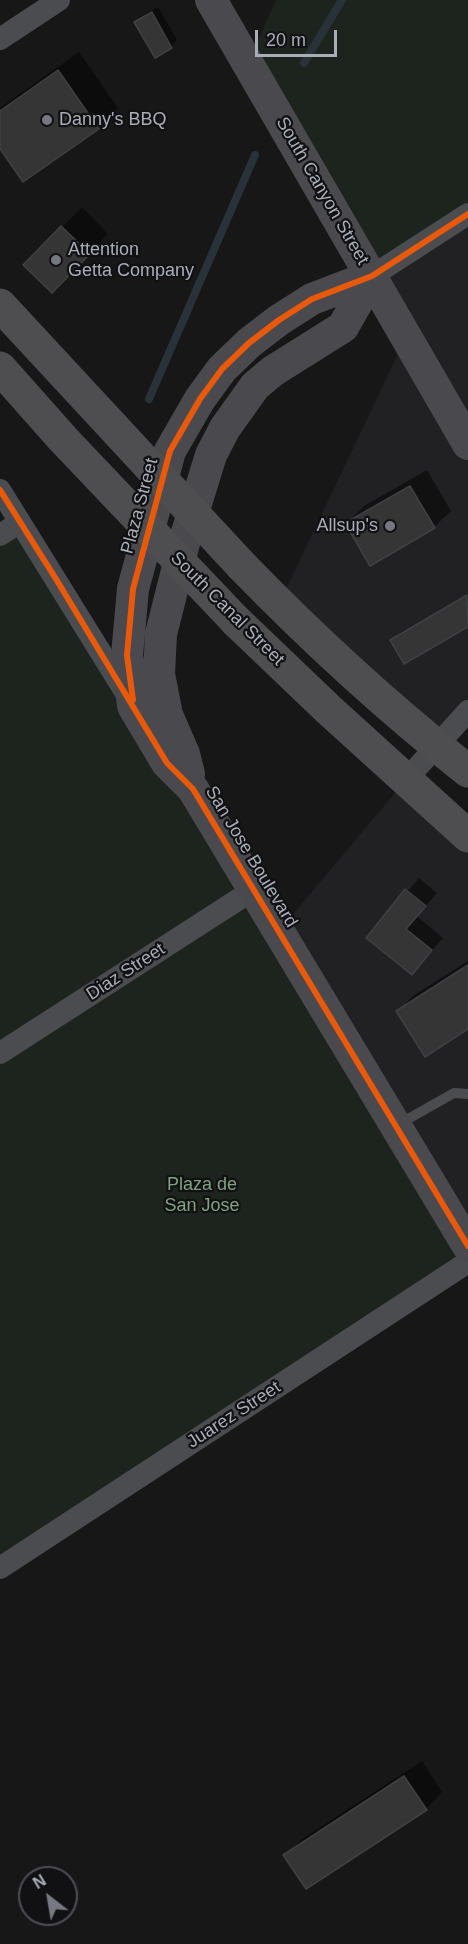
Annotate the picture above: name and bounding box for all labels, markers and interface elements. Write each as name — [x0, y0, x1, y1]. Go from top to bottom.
scale bar — [258, 18, 340, 56]
text: 20 m — [266, 30, 306, 50]
place label: Danny's BBQ — [59, 109, 166, 131]
marker: Danny's BBQ — [40, 113, 54, 127]
street label: South Canyon Street — [271, 113, 373, 269]
place label: Attention Getta Company — [68, 239, 194, 282]
marker: Attention Getta Company — [49, 253, 63, 267]
street label: Plaza Street — [117, 456, 163, 556]
place label: Allsup's — [317, 515, 378, 537]
marker: Allsup's — [383, 519, 397, 533]
street label: South Canal Street — [166, 548, 288, 670]
street label: San Jose Boulevard — [200, 782, 302, 932]
street label: Diaz Street — [83, 939, 169, 1005]
park label: Plaza de San Jose — [164, 1174, 240, 1216]
street label: Juarez Street — [183, 1377, 285, 1453]
north arrow — [18, 1866, 78, 1926]
text: N — [30, 1872, 49, 1892]

